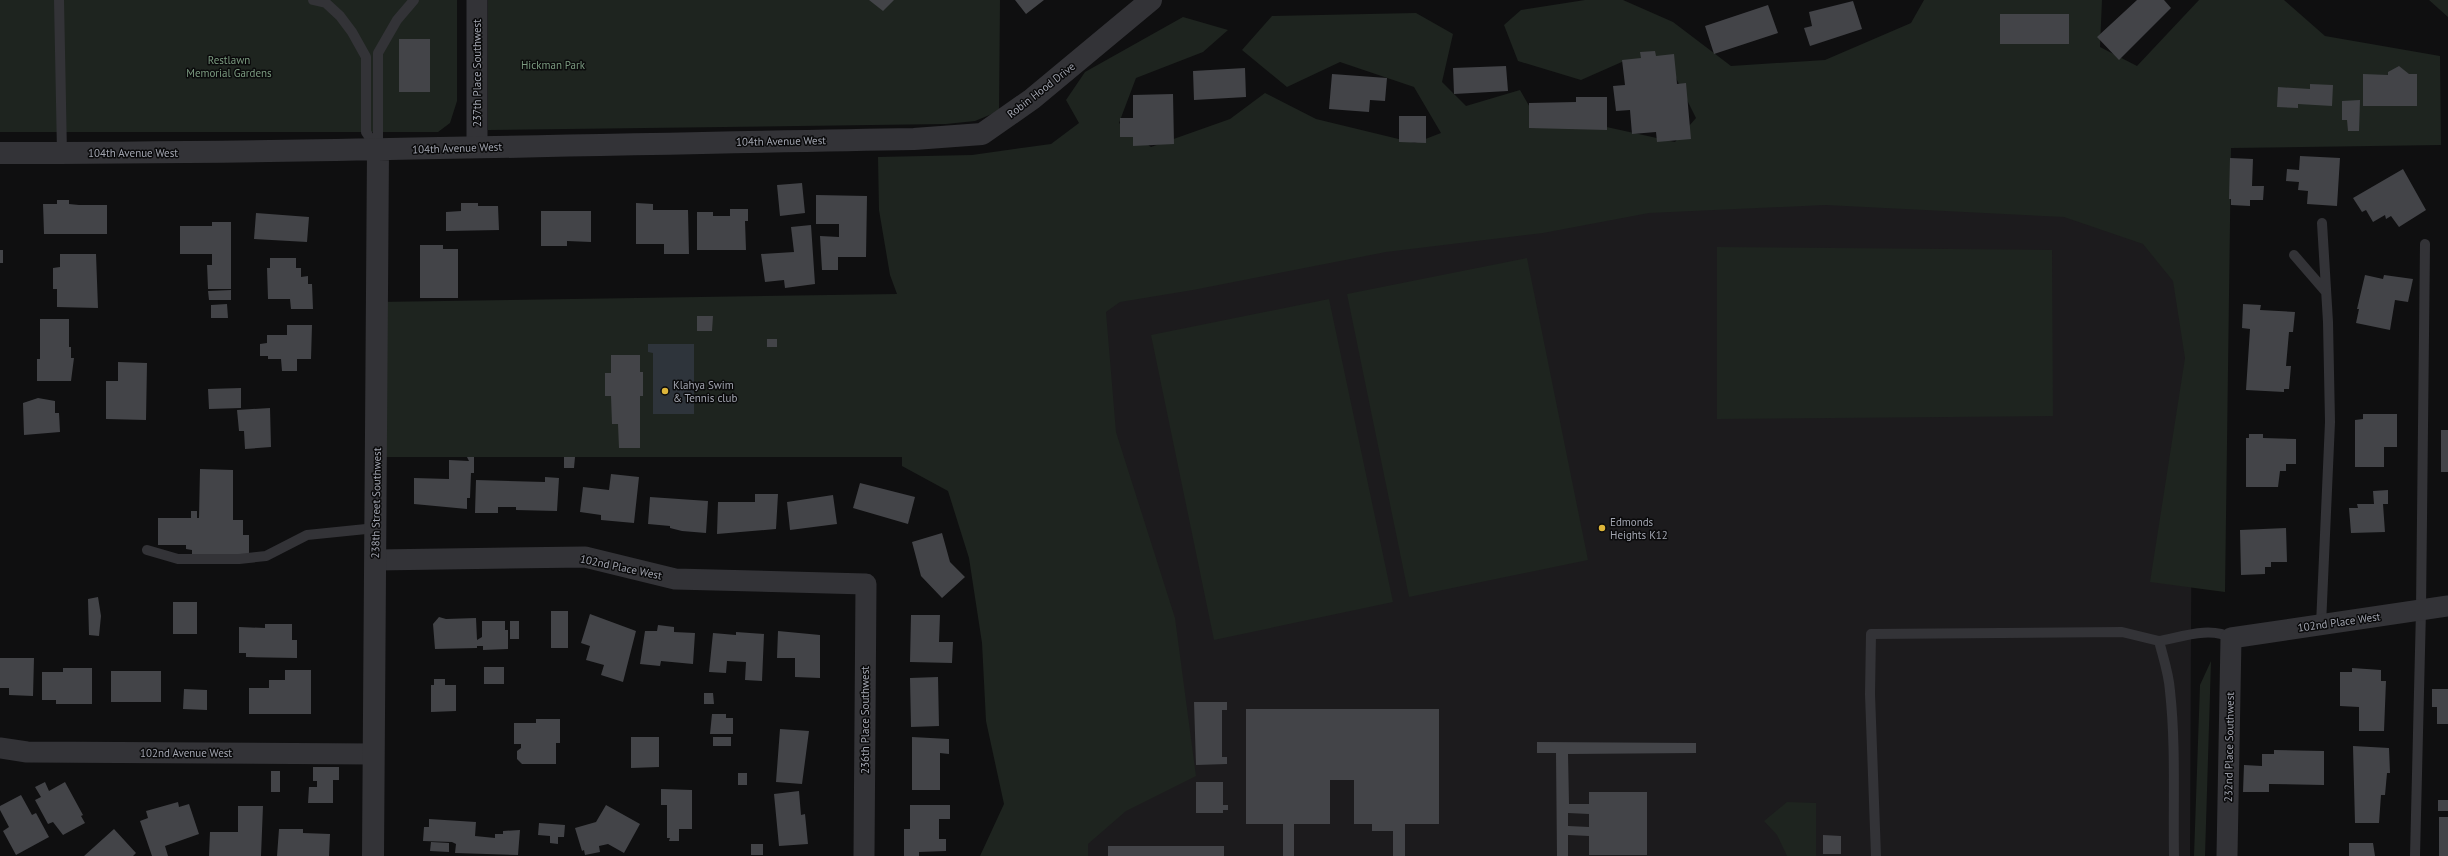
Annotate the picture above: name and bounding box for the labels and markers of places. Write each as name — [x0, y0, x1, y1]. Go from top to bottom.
place label: Klahya Swim & Tennis club — [673, 378, 737, 405]
marker: Klahya Swim & Tennis club — [660, 386, 670, 396]
place label: Edmonds Heights K12 — [1610, 515, 1668, 542]
marker: Edmonds Heights K12 — [1597, 523, 1607, 533]

